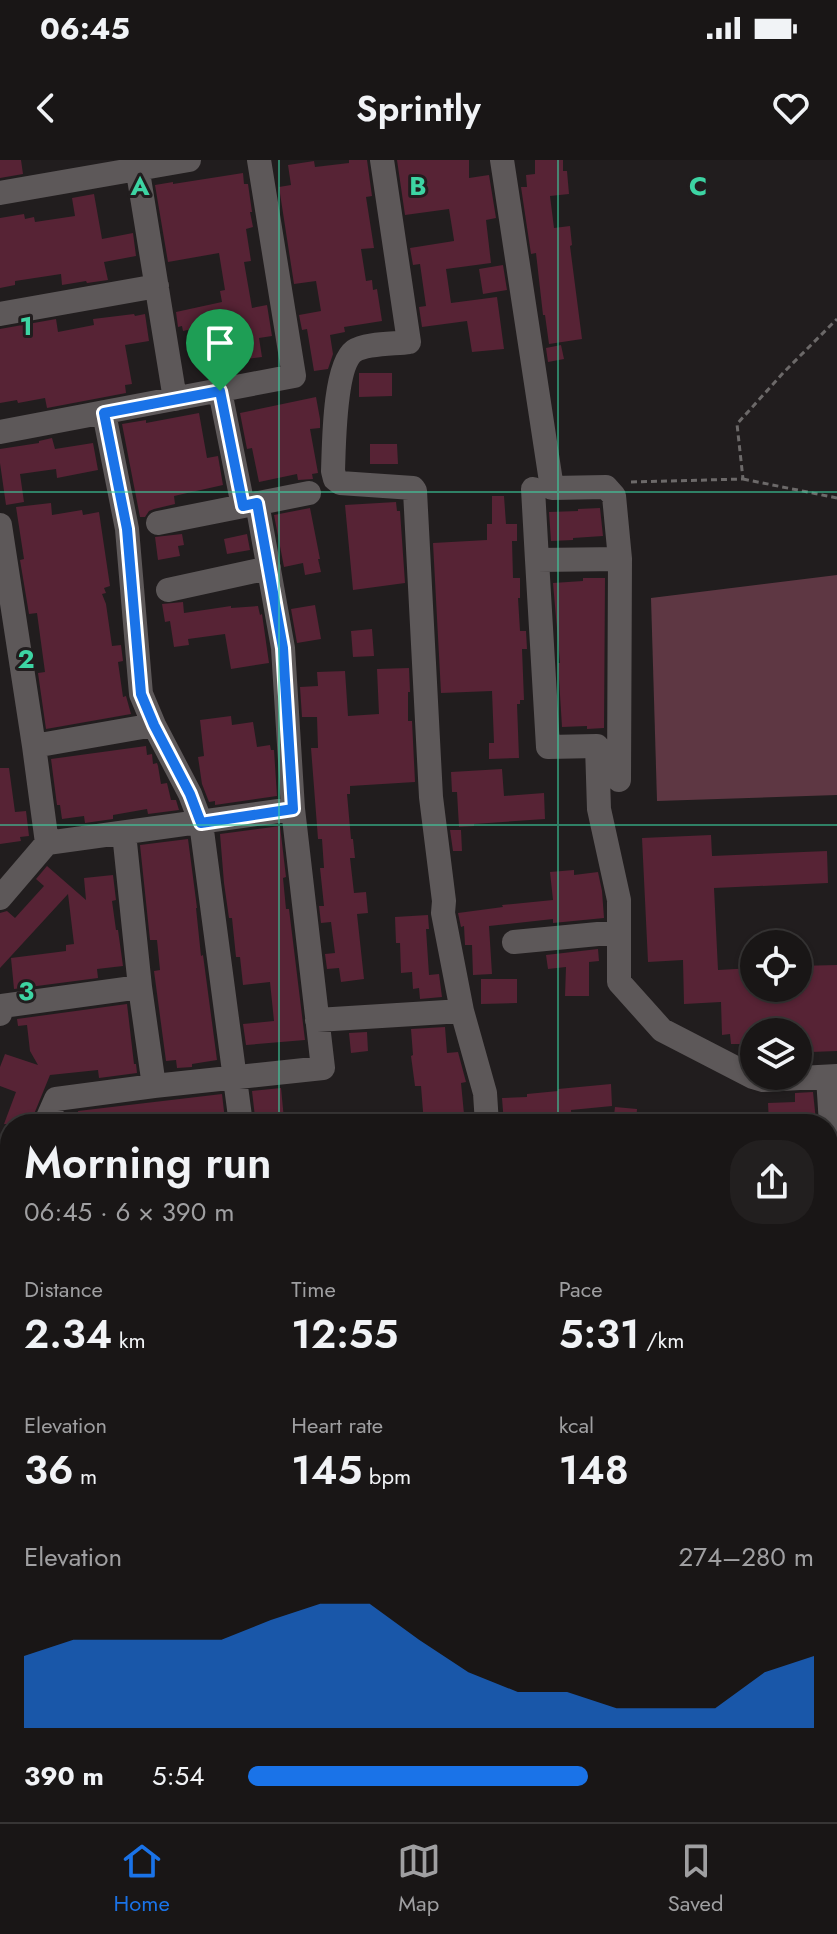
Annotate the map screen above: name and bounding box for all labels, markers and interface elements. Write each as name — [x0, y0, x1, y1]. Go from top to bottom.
text: 06:45 — [40, 7, 130, 50]
text: Sprintly — [356, 82, 481, 134]
icon: back — [24, 86, 68, 130]
icon: heart — [769, 86, 813, 130]
text: A — [129, 167, 150, 205]
text: B — [409, 167, 427, 205]
text: C — [689, 167, 707, 205]
text: 1 — [19, 307, 33, 345]
pin — [186, 309, 254, 391]
icon: arrive — [198, 321, 242, 365]
text: 2 — [17, 640, 35, 678]
map controls — [740, 930, 812, 1090]
button: locate — [740, 930, 812, 1002]
text: 3 — [18, 972, 34, 1010]
button: layers — [740, 1018, 812, 1090]
text: Morning run — [24, 1131, 272, 1195]
button: share — [730, 1140, 814, 1224]
text: 06:45 · 6 × 390 m — [24, 1193, 235, 1231]
text: Distance — [24, 1273, 103, 1305]
text: Time — [291, 1273, 336, 1305]
text: Pace — [559, 1273, 602, 1305]
text: 2.34 — [24, 1305, 112, 1363]
text: 12:55 — [291, 1305, 398, 1363]
text: 5:31 — [559, 1305, 640, 1363]
text: km — [112, 1324, 146, 1356]
text: /km — [640, 1324, 684, 1356]
text: Elevation — [24, 1409, 107, 1441]
text: Heart rate — [291, 1409, 383, 1441]
text: kcal — [559, 1409, 594, 1441]
text: 36 — [24, 1441, 73, 1499]
text: 145 — [291, 1441, 362, 1499]
text: 148 — [559, 1441, 629, 1499]
text: m — [73, 1460, 97, 1492]
text: bpm — [362, 1460, 411, 1492]
text: Elevation — [24, 1538, 122, 1576]
text: 274–280 m — [678, 1538, 814, 1576]
text: 390 m — [24, 1757, 104, 1795]
text: 5:54 — [152, 1757, 204, 1795]
tab: Home — [114, 1839, 170, 1919]
tab: Map — [397, 1839, 441, 1919]
tab: Saved — [668, 1839, 723, 1919]

